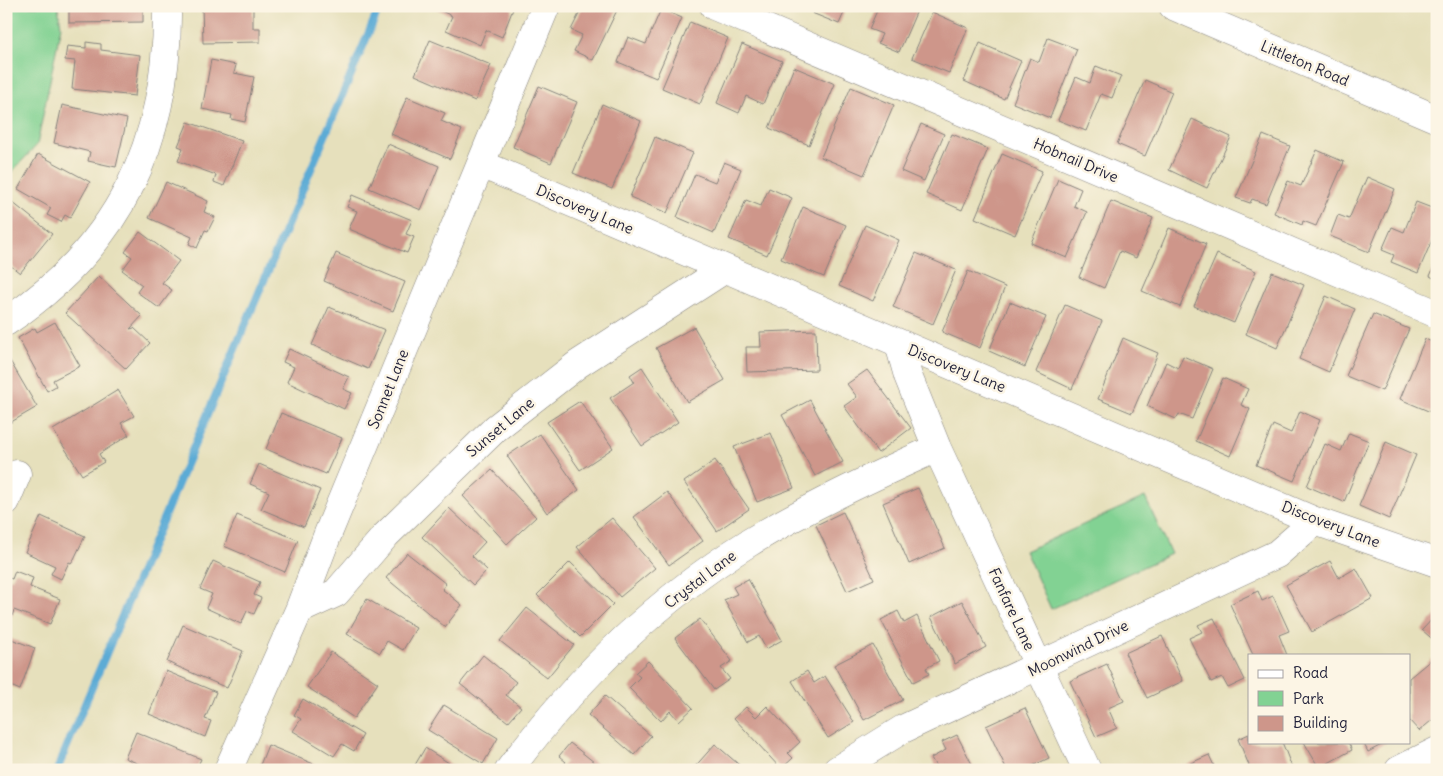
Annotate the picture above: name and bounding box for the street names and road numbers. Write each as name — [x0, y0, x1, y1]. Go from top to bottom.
street label: Littleton Road — [1258, 36, 1352, 90]
street label: Hobnail Drive — [1031, 134, 1121, 186]
street label: Discovery Lane — [534, 180, 636, 238]
street label: Discovery Lane — [905, 340, 1009, 396]
street label: Sonnet Lane — [363, 346, 413, 432]
street label: Sunset Lane — [462, 393, 538, 461]
street label: Discovery Lane — [1279, 497, 1383, 551]
street label: Crystal Lane — [660, 546, 740, 612]
street label: Fanfare Lane — [985, 565, 1039, 653]
street label: Moonwind Drive — [1025, 616, 1131, 680]

